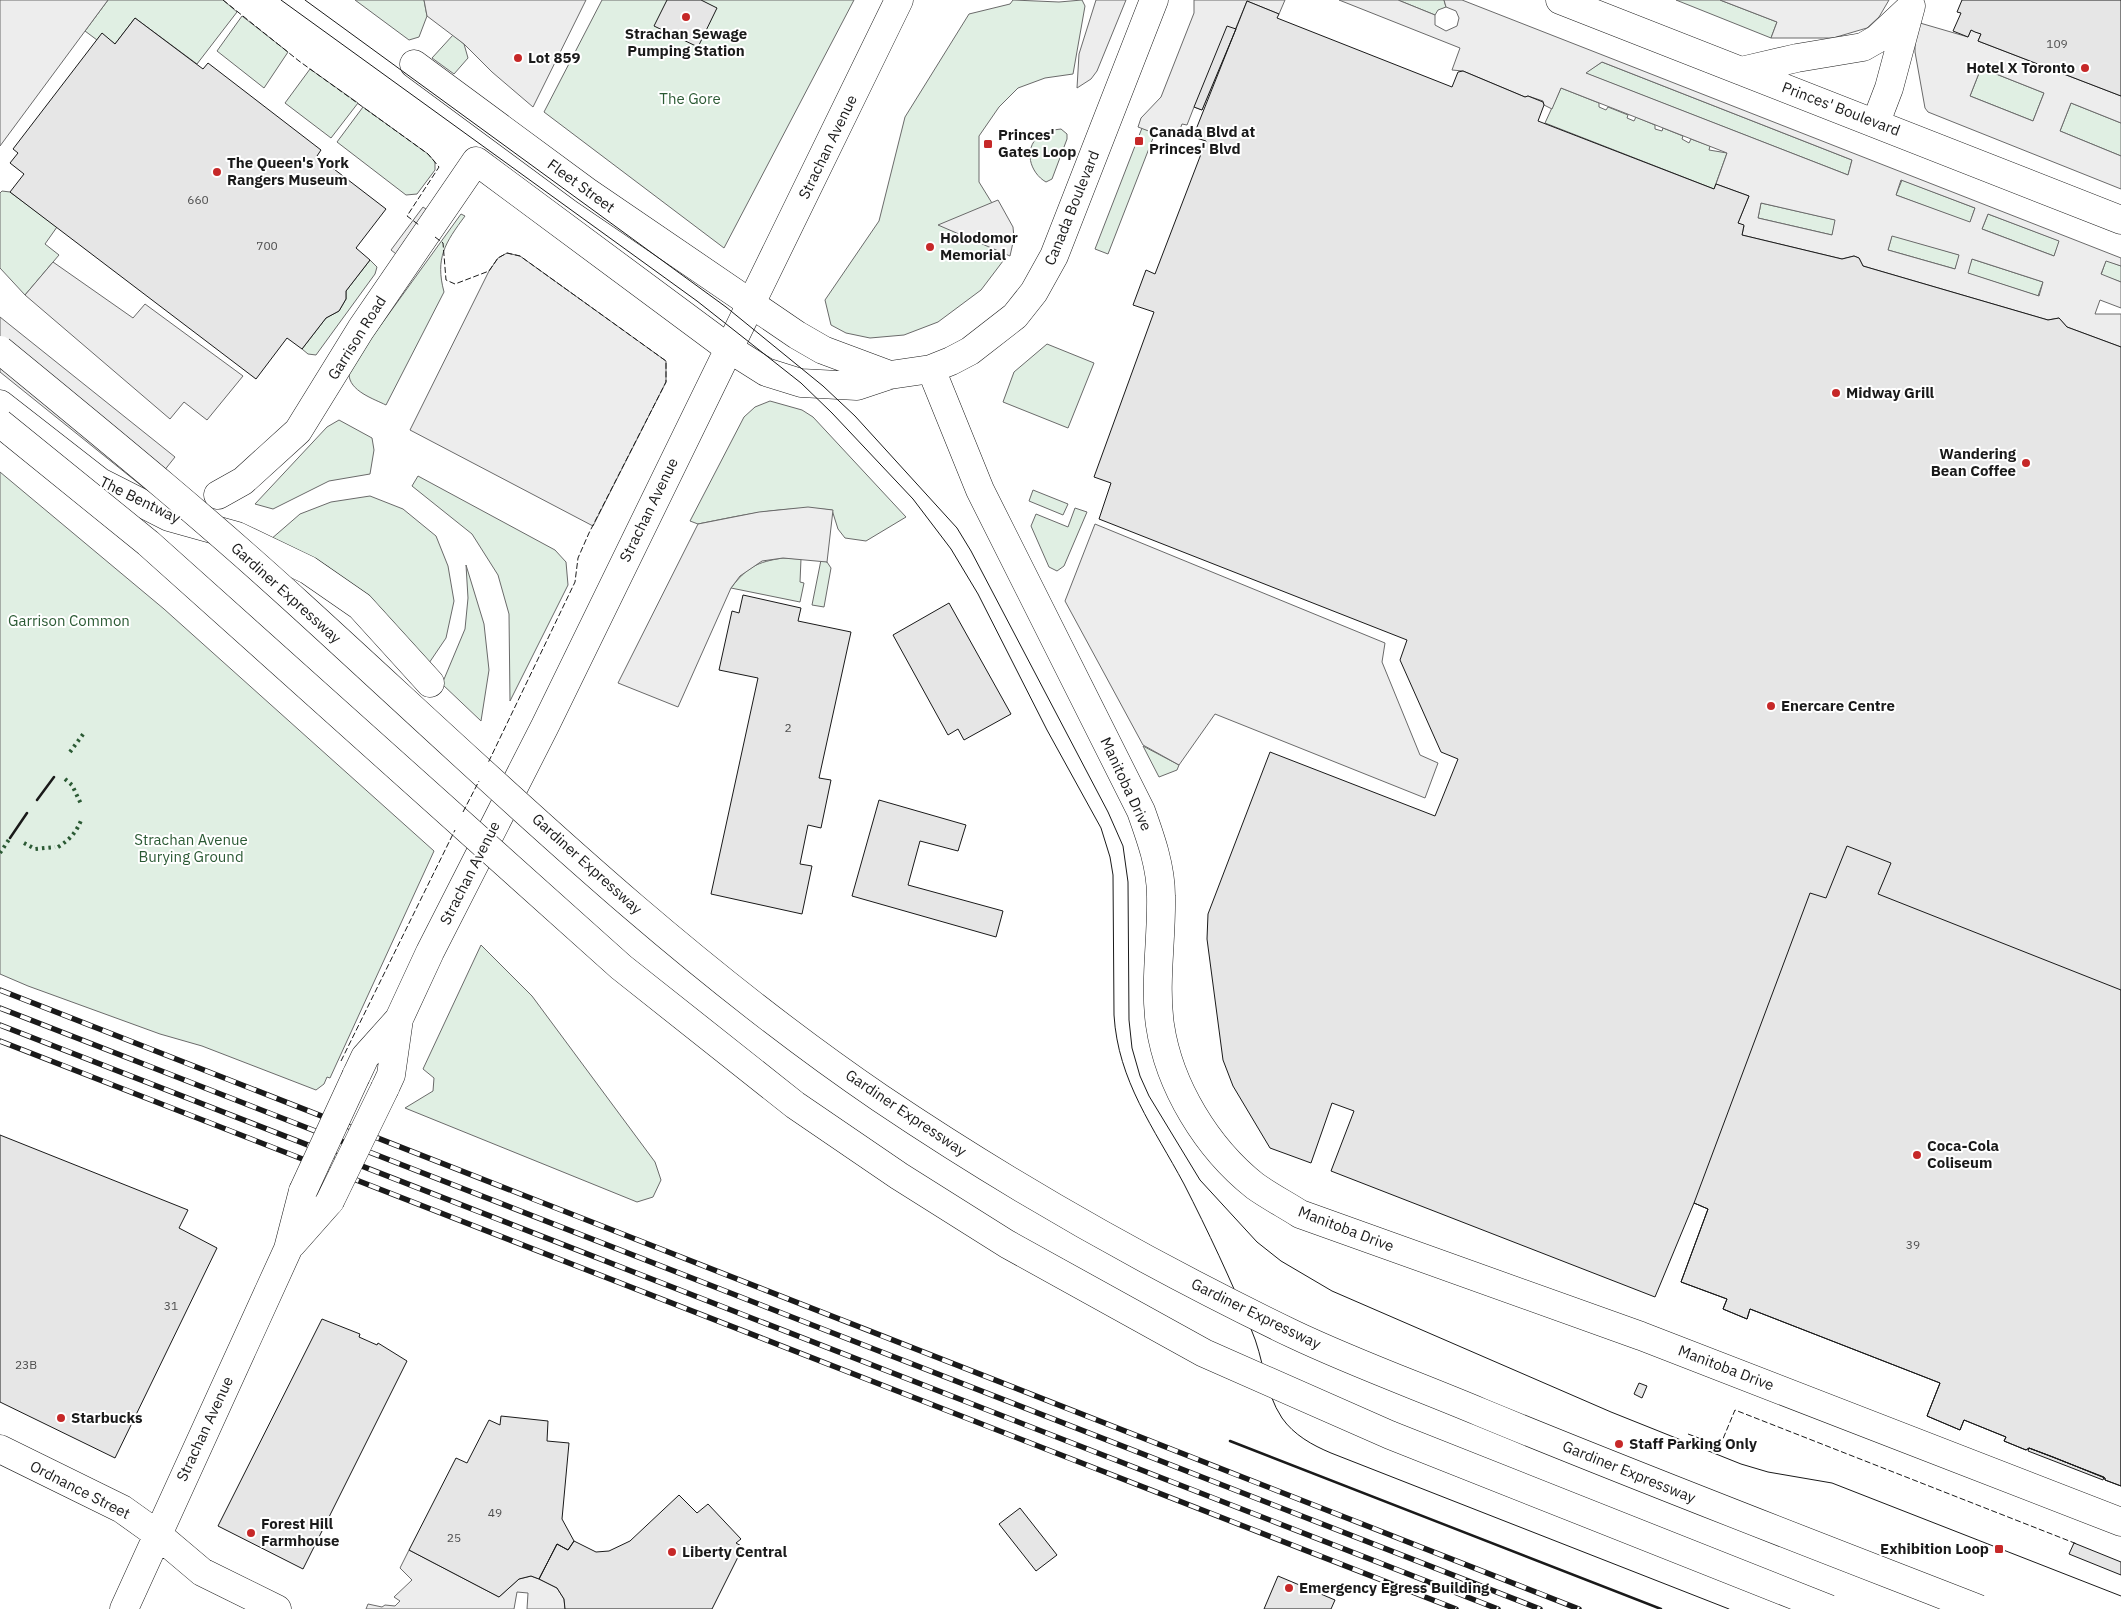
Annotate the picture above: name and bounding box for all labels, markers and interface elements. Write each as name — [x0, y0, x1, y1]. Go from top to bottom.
marker: Strachan Sewage Pumping Station — [680, 11, 692, 23]
place label: Strachan Sewage Pumping Station — [625, 24, 747, 60]
house number: 109 — [2046, 36, 2068, 51]
place label: Lot 859 — [528, 48, 580, 67]
marker: Lot 859 — [512, 52, 524, 64]
place label: Hotel X Toronto — [1966, 58, 2075, 77]
marker: Hotel X Toronto — [2079, 62, 2091, 74]
street label: Princes' Boulevard — [1779, 77, 1903, 140]
park label: The Gore — [659, 89, 721, 108]
street label: Strachan Avenue — [794, 92, 861, 202]
place label: Canada Blvd at Princes' Blvd — [1149, 122, 1255, 158]
place label: Princes' Gates Loop — [998, 125, 1076, 161]
marker: Canada Blvd at Princes' Blvd — [1133, 135, 1145, 147]
marker: Princes' Gates Loop — [982, 138, 994, 150]
street label: Canada Boulevard — [1040, 148, 1103, 268]
place label: The Queen's York Rangers Museum — [227, 153, 349, 189]
street label: Fleet Street — [544, 155, 619, 216]
marker: The Queen's York Rangers Museum — [211, 166, 223, 178]
house number: 660 — [187, 192, 209, 207]
place label: Holodomor Memorial — [940, 228, 1018, 264]
house number: 700 — [256, 238, 278, 253]
marker: Holodomor Memorial — [924, 241, 936, 253]
street label: Garrison Road — [323, 292, 390, 383]
place label: Midway Grill — [1846, 383, 1935, 402]
marker: Midway Grill — [1830, 387, 1842, 399]
place label: Wandering Bean Coffee — [1931, 444, 2017, 480]
street label: Strachan Avenue — [615, 455, 682, 565]
marker: Wandering Bean Coffee — [2020, 457, 2032, 469]
street label: The Bentway — [97, 472, 184, 527]
street label: Gardiner Expressway — [227, 538, 346, 648]
park label: Garrison Common — [8, 611, 130, 630]
place label: Enercare Centre — [1781, 696, 1895, 715]
marker: Enercare Centre — [1765, 700, 1777, 712]
house number: 2 — [784, 720, 792, 735]
street label: Manitoba Drive — [1096, 734, 1156, 834]
street label: Gardiner Expressway — [528, 809, 647, 919]
street label: Strachan Avenue — [435, 818, 504, 928]
park label: Strachan Avenue Burying Ground — [134, 830, 248, 866]
street label: Gardiner Expressway — [842, 1065, 971, 1160]
place label: Coca-Cola Coliseum — [1927, 1136, 1999, 1172]
marker: Coca-Cola Coliseum — [1911, 1149, 1923, 1161]
street label: Manitoba Drive — [1296, 1202, 1397, 1256]
house number: 39 — [1906, 1237, 1920, 1252]
street label: Gardiner Expressway — [1188, 1274, 1325, 1353]
house number: 31 — [164, 1298, 178, 1313]
street label: Manitoba Drive — [1676, 1341, 1777, 1395]
house number: 23B — [15, 1357, 37, 1372]
street label: Strachan Avenue — [172, 1373, 237, 1484]
place label: Starbucks — [71, 1408, 143, 1427]
marker: Starbucks — [55, 1412, 67, 1424]
place label: Staff Parking Only — [1629, 1434, 1757, 1453]
street label: Gardiner Expressway — [1560, 1436, 1699, 1507]
marker: Staff Parking Only — [1613, 1438, 1625, 1450]
street label: Ordnance Street — [27, 1456, 134, 1523]
house number: 49 — [488, 1505, 502, 1520]
place label: Forest Hill Farmhouse — [261, 1514, 340, 1550]
marker: Forest Hill Farmhouse — [245, 1527, 257, 1539]
house number: 25 — [447, 1530, 461, 1545]
place label: Exhibition Loop — [1880, 1539, 1989, 1558]
place label: Liberty Central — [682, 1542, 787, 1561]
marker: Exhibition Loop — [1993, 1543, 2005, 1555]
marker: Liberty Central — [666, 1546, 678, 1558]
place label: Emergency Egress Building — [1299, 1578, 1490, 1597]
marker: Emergency Egress Building — [1283, 1582, 1295, 1594]

